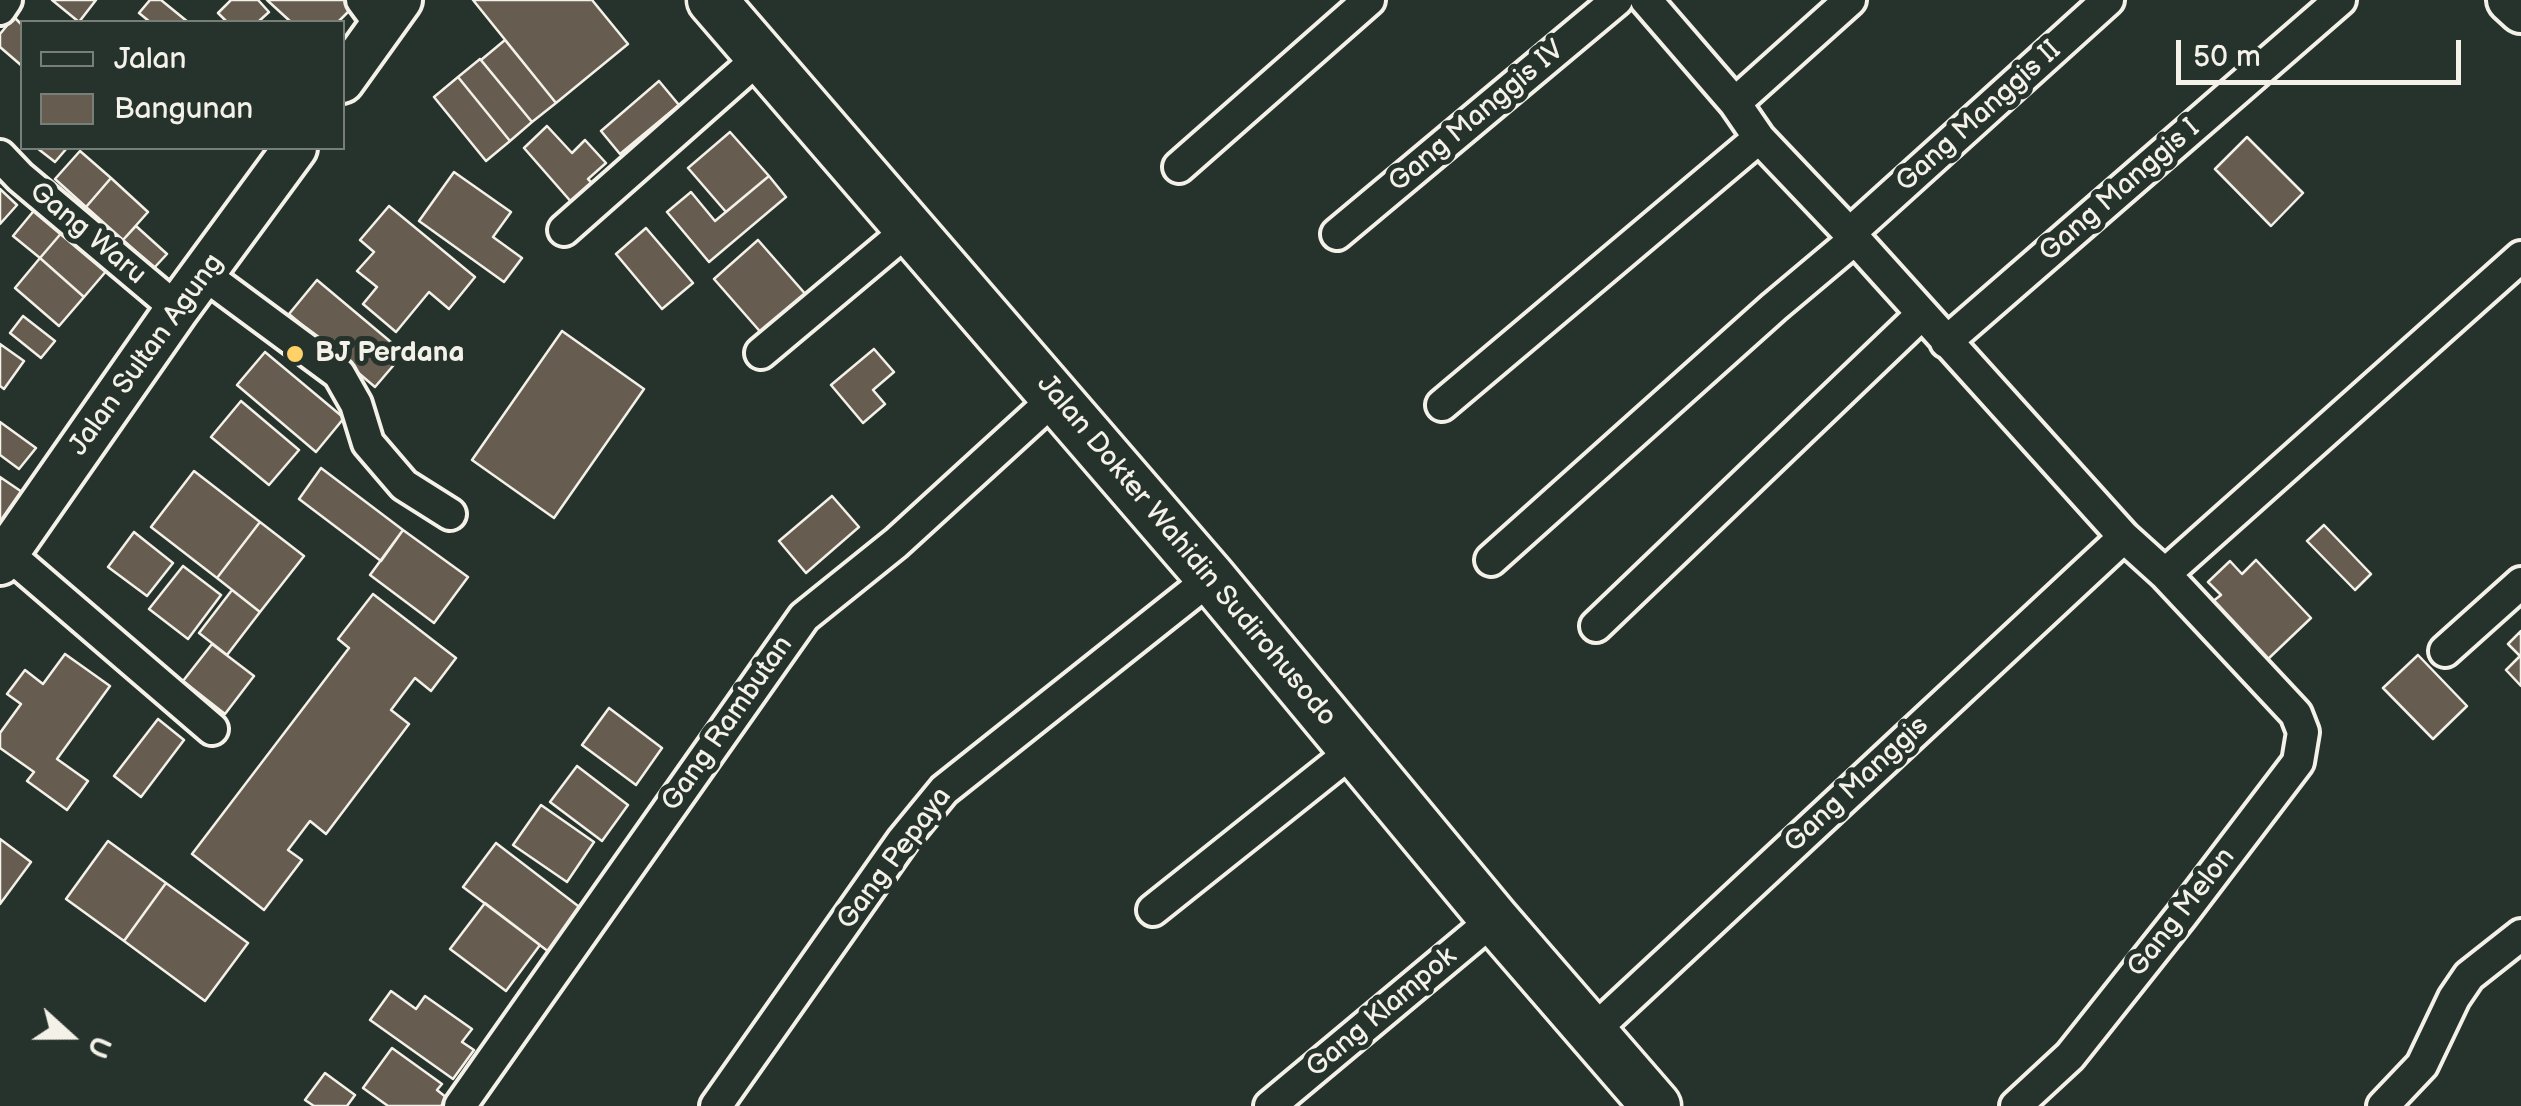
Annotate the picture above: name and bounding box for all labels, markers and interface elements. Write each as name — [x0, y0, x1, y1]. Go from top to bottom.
legend — [20, 20, 345, 150]
scale bar — [2181, 20, 2466, 82]
street label: Gang Manggis IV — [1383, 34, 1571, 200]
street label: Gang Manggis II — [1890, 34, 2068, 200]
text: 50 m — [2193, 39, 2261, 75]
text: Jalan — [114, 41, 186, 77]
text: Bangunan — [114, 91, 253, 127]
street label: Gang Manggis I — [2033, 112, 2207, 270]
street label: Gang Waru — [22, 176, 152, 292]
street label: Jalan Sultan Agung — [63, 248, 231, 462]
place label: BJ Perdana — [315, 337, 464, 371]
marker: BJ Perdana — [284, 343, 306, 365]
street label: Jalan Dokter Wahidin Sudirohusodo — [1029, 368, 1343, 734]
street label: Gang Rambutan — [655, 630, 801, 818]
street label: Gang Manggis — [1778, 710, 1936, 860]
street label: Gang Pepaya — [831, 781, 959, 937]
street label: Gang Melon — [2121, 842, 2243, 984]
street label: Gang Klampok — [1300, 941, 1464, 1085]
north arrow — [20, 986, 120, 1086]
text: U — [79, 1032, 117, 1062]

